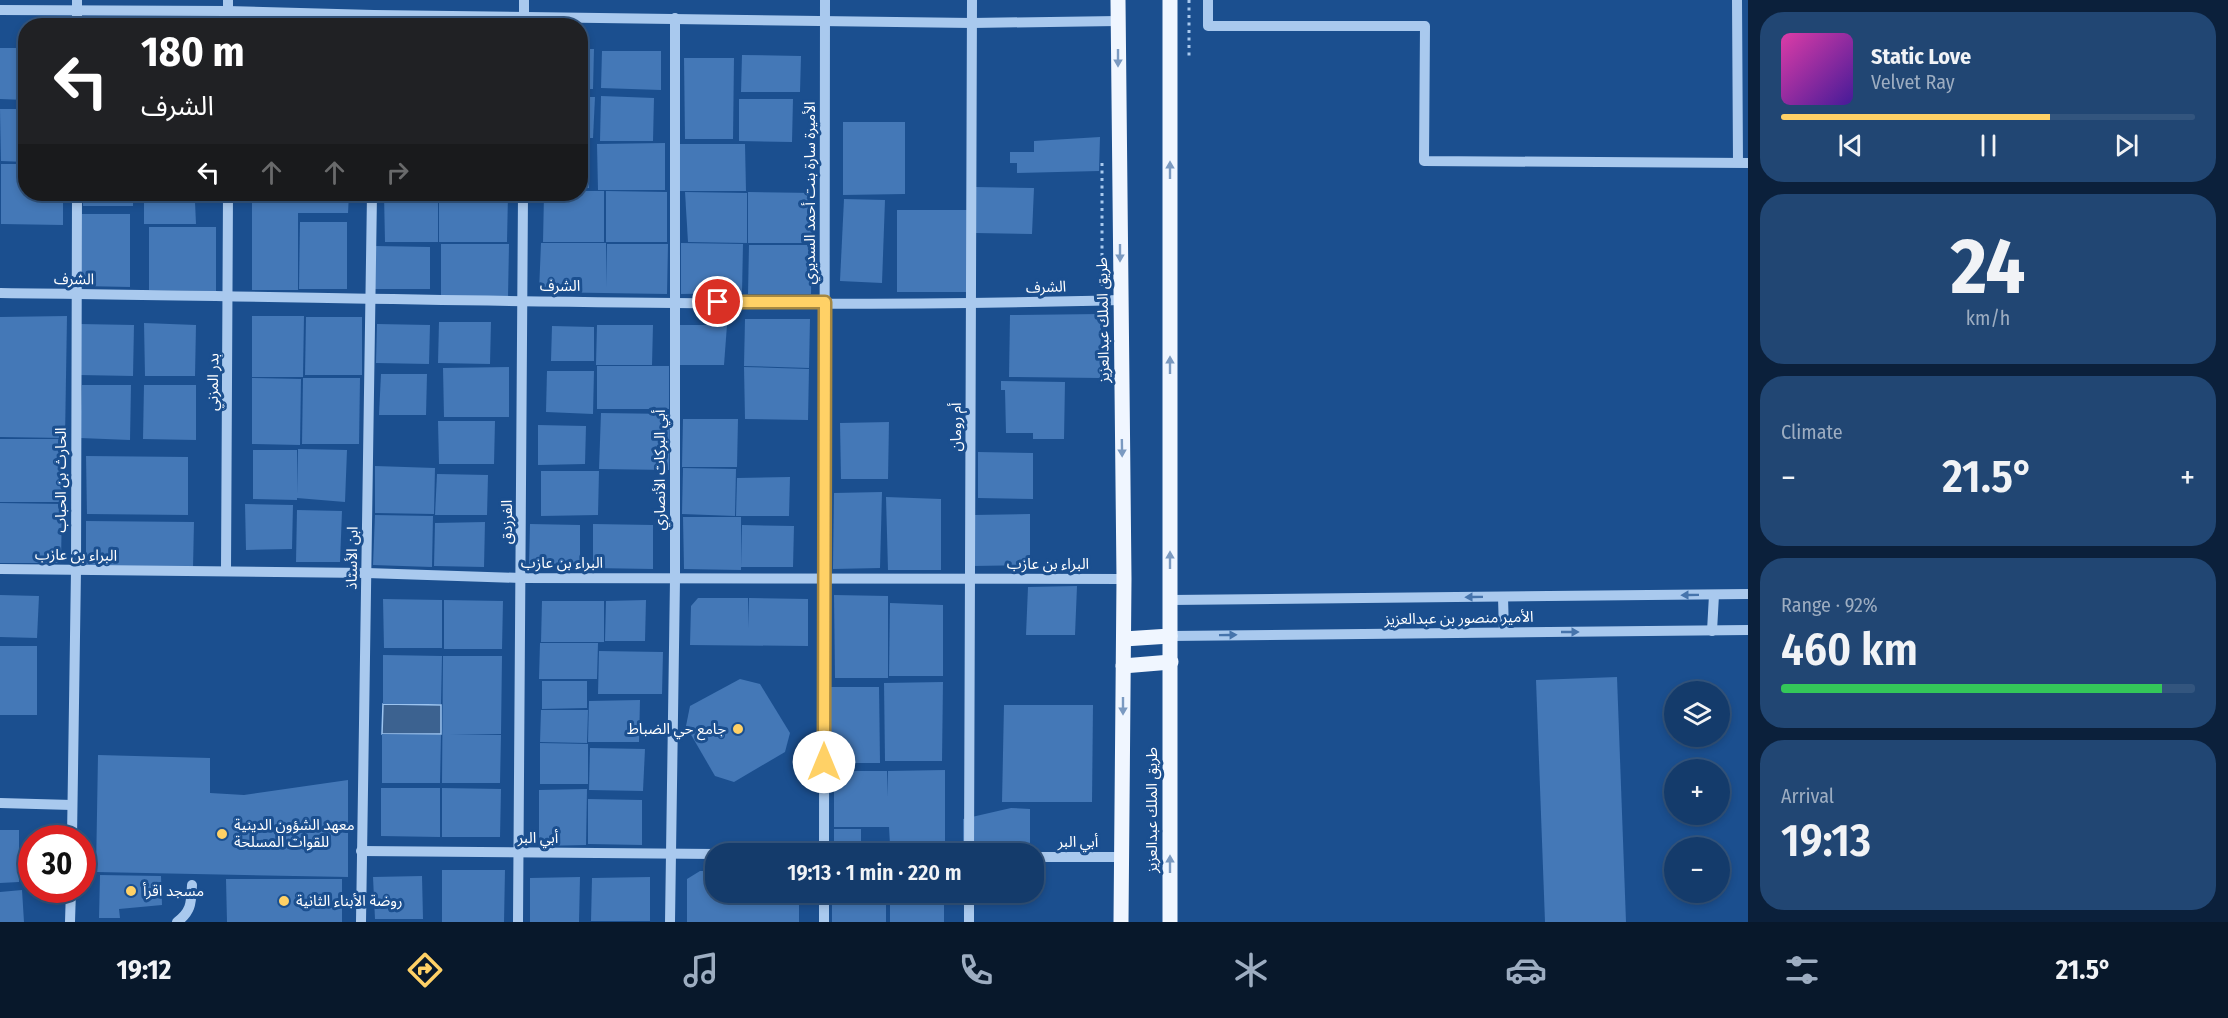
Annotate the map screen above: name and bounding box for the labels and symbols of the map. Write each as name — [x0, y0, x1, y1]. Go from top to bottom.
one-way arrow — [1113, 49, 1123, 68]
street label: الأميرة سارة بنت أحمد السديري — [801, 101, 821, 285]
one-way arrow — [1165, 161, 1175, 180]
one-way arrow — [1115, 244, 1125, 263]
street label: طريق الملك عبدالعزيز — [1093, 257, 1114, 384]
street label: الشرف — [54, 270, 94, 288]
pin — [692, 276, 743, 327]
street label: الشرف — [540, 277, 580, 295]
street label: الشرف — [1025, 277, 1067, 297]
street label: بدر المزني — [203, 353, 225, 411]
one-way arrow — [1165, 356, 1175, 375]
street label: أم رومان — [947, 402, 967, 452]
street label: أبي البركات الأنصاري — [651, 409, 671, 530]
street label: الحارث بن الحباب — [52, 427, 70, 533]
one-way arrow — [1118, 439, 1127, 458]
street label: الفرزدق — [498, 500, 516, 544]
street label: ابن الأستاذ — [342, 526, 362, 590]
street label: البراء بن عازب — [35, 545, 117, 565]
one-way arrow — [1165, 551, 1175, 570]
street label: البراء بن عازب — [521, 554, 603, 572]
street label: البراء بن عازب — [1007, 555, 1089, 573]
one-way arrow — [1680, 590, 1699, 600]
one-way arrow — [1464, 592, 1483, 602]
street label: الأمير منصور بن عبدالعزيز — [1383, 608, 1534, 628]
one-way arrow — [1561, 627, 1580, 637]
one-way arrow — [1219, 630, 1238, 640]
one-way arrow — [1118, 697, 1128, 716]
place label: جامع حي الضباط — [627, 720, 726, 741]
marker: جامع حي الضباط — [731, 722, 745, 736]
position arrow — [792, 730, 856, 794]
street label: طريق الملك عبدالعزيز — [1143, 747, 1162, 874]
place label: معهد الشؤون الدينية للقوات المسلحة — [234, 816, 355, 851]
speed limit sign: 30 — [18, 825, 96, 903]
marker: معهد الشؤون الدينية للقوات المسلحة — [215, 827, 229, 841]
street label: أبي البر — [517, 829, 559, 849]
street label: أبي البر — [1057, 833, 1099, 853]
one-way arrow — [1165, 854, 1175, 873]
place label: مسجد اقرأ — [143, 882, 204, 900]
marker: مسجد اقرأ — [124, 884, 138, 898]
place label: روضة الأبناء الثانية — [296, 892, 402, 910]
marker: روضة الأبناء الثانية — [277, 894, 291, 908]

